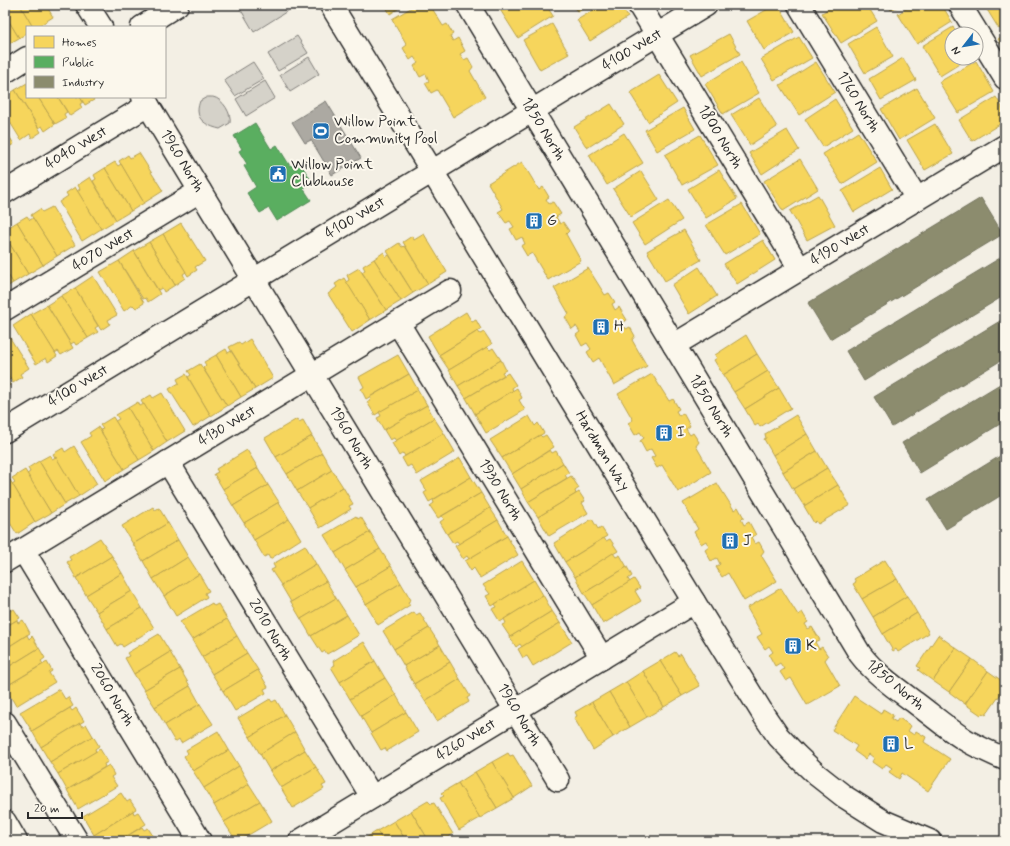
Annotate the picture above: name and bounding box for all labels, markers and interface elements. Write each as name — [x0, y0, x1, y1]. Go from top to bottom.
street label: 4100 West — [598, 24, 667, 76]
legend — [26, 26, 166, 98]
north arrow — [944, 26, 984, 66]
text: Homes — [62, 35, 97, 51]
text: N — [948, 44, 964, 57]
text: Public — [62, 55, 94, 71]
street label: 1760 North — [832, 67, 884, 137]
text: Industry — [62, 75, 104, 91]
street label: 1850 North — [516, 94, 570, 164]
street label: 1800 North — [693, 101, 747, 173]
place label: Willow Point Community Pool — [334, 112, 438, 149]
street label: 4040 West — [41, 121, 111, 174]
sports icon: Willow Point Community Pool — [311, 121, 331, 141]
street label: 1960 North — [155, 126, 209, 196]
place label: Willow Point Clubhouse — [291, 155, 373, 192]
public building icon: Willow Point Clubhouse — [268, 164, 288, 184]
street label: 4100 West — [321, 192, 390, 244]
building icon: G — [524, 211, 544, 231]
place label: G — [547, 211, 557, 231]
street label: 4190 West — [806, 219, 874, 271]
street label: 4070 West — [68, 223, 138, 276]
building icon: H — [591, 317, 611, 337]
place label: H — [614, 317, 624, 337]
street label: 4100 West — [44, 360, 113, 412]
street label: 1850 North — [684, 371, 738, 441]
street label: 4130 West — [194, 400, 260, 451]
street label: 1960 North — [324, 403, 378, 473]
street label: Hardman Way — [570, 407, 634, 495]
building icon: I — [654, 423, 674, 443]
place label: I — [677, 423, 685, 443]
street label: 1930 North — [474, 455, 526, 525]
building icon: J — [720, 531, 740, 551]
place label: J — [743, 531, 752, 551]
street label: 2010 North — [244, 595, 296, 665]
building icon: K — [783, 636, 803, 656]
place label: K — [806, 636, 817, 656]
street label: 1850 North — [862, 655, 928, 715]
street label: 2060 North — [85, 660, 139, 730]
street label: 1960 North — [492, 680, 546, 750]
street label: 4260 West — [432, 714, 500, 766]
building icon: L — [881, 734, 901, 754]
place label: L — [904, 734, 914, 754]
scale bar — [28, 794, 82, 820]
text: 20 m — [34, 801, 60, 817]

